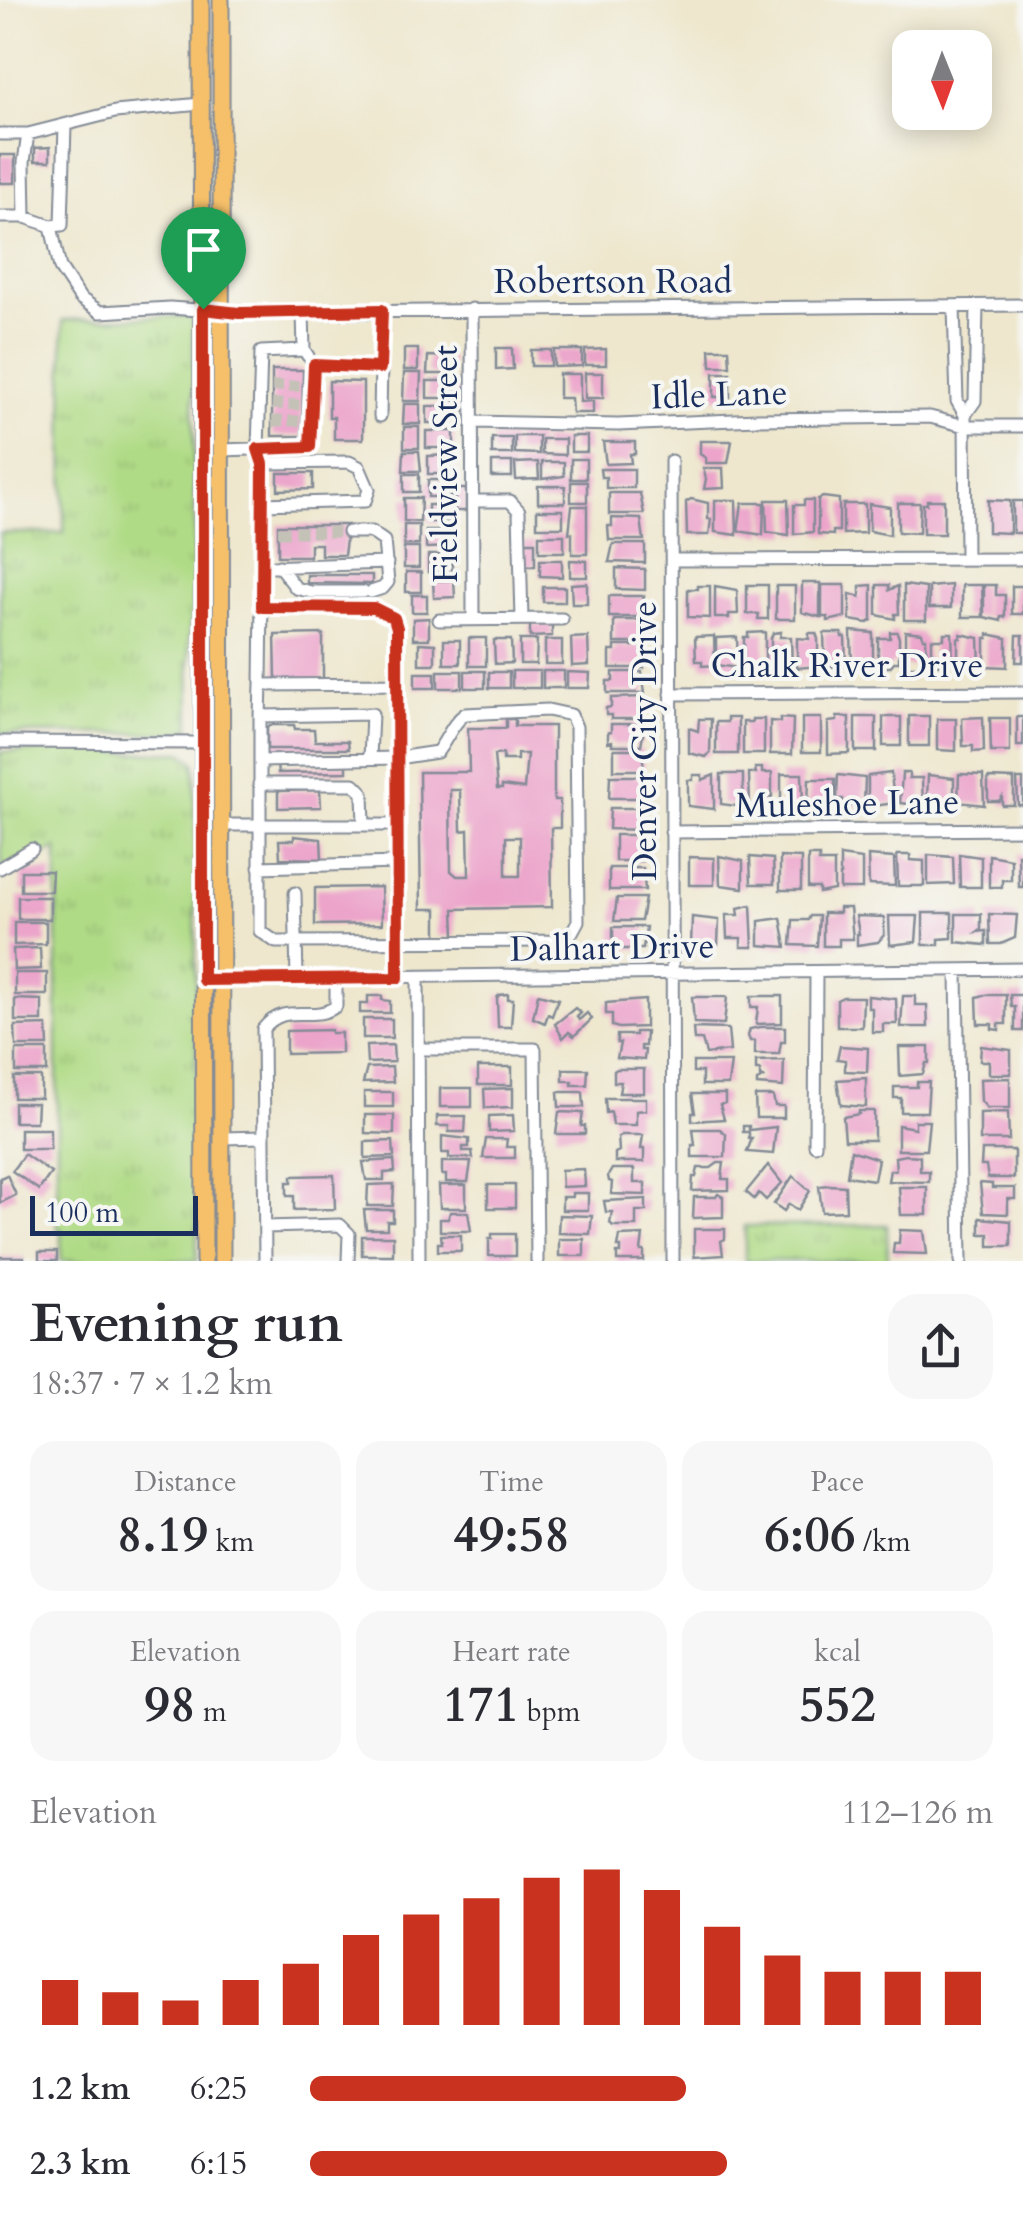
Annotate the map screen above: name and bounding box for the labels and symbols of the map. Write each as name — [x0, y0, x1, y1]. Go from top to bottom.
north arrow — [892, 30, 992, 130]
pin — [161, 207, 246, 310]
street label: Robertson Road — [494, 258, 733, 306]
street label: Fieldview Street — [422, 345, 470, 583]
street label: Idle Lane — [650, 369, 788, 421]
street label: Denver City Drive — [621, 601, 669, 881]
street label: Chalk River Drive — [711, 642, 983, 690]
street label: Muleshoe Lane — [735, 778, 960, 830]
street label: Dalhart Drive — [509, 922, 715, 974]
scale bar — [30, 1191, 198, 1236]

